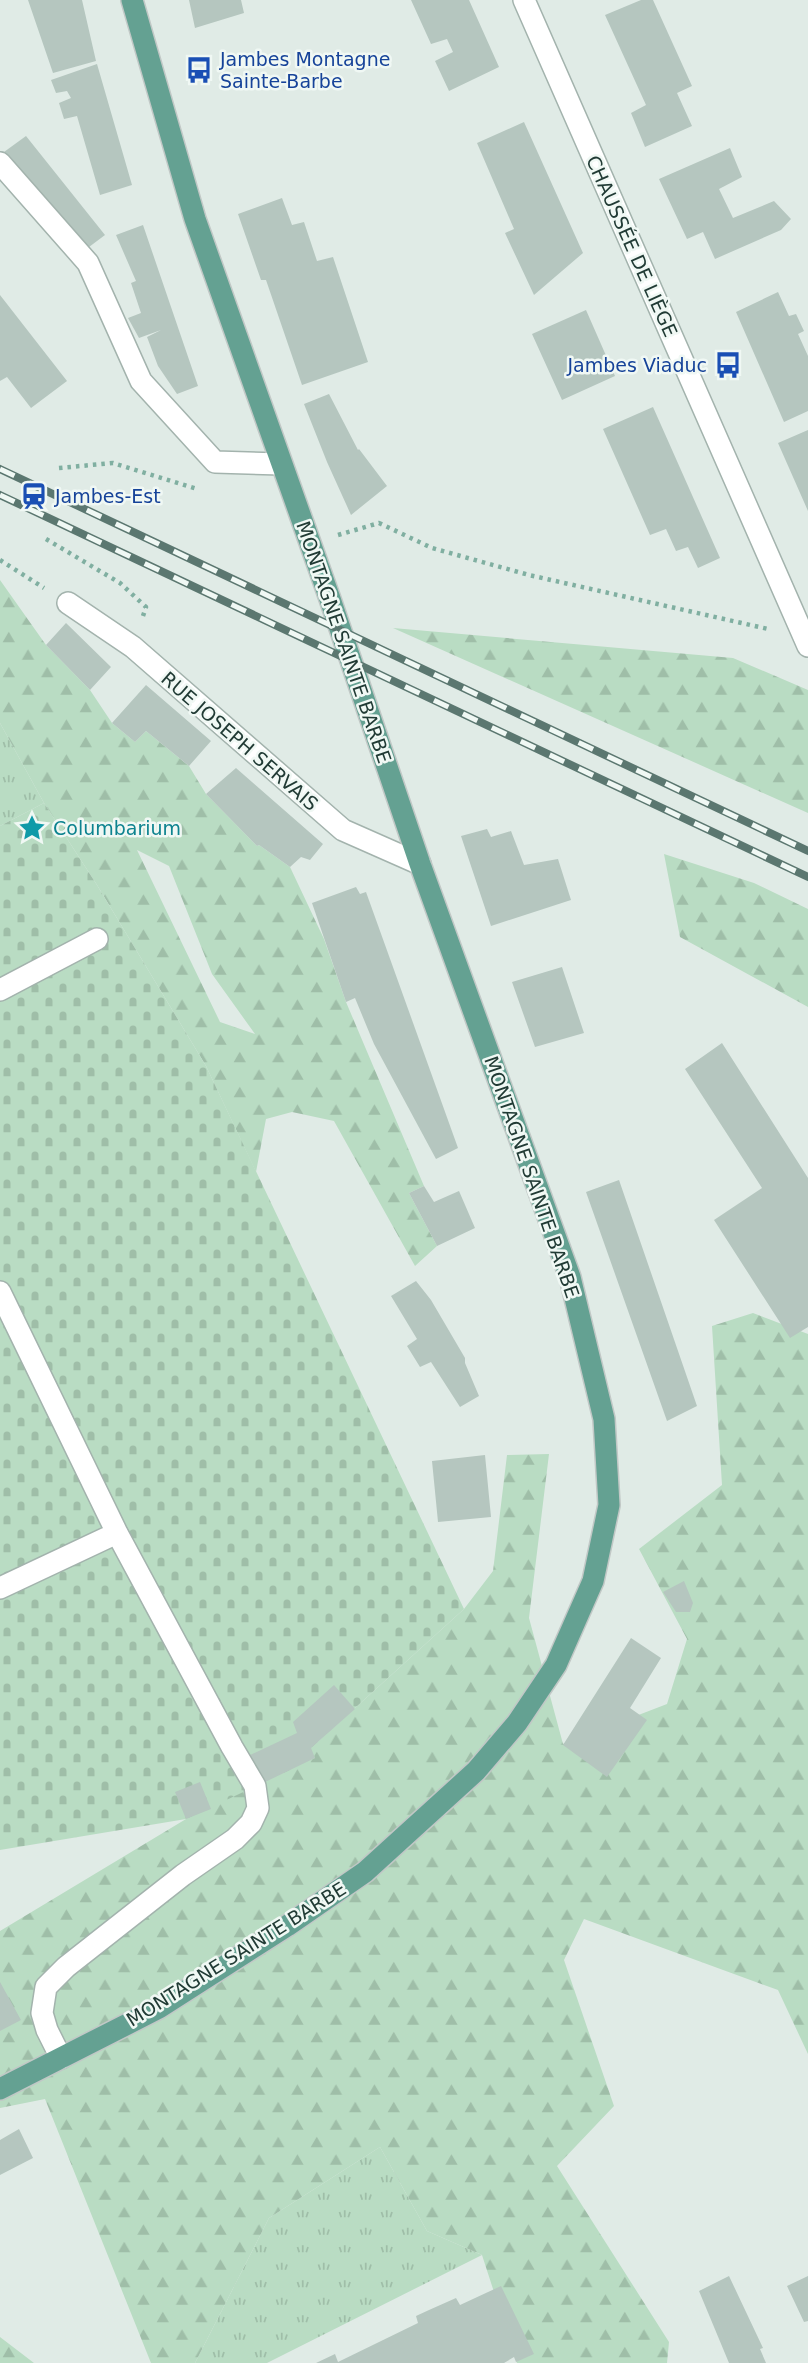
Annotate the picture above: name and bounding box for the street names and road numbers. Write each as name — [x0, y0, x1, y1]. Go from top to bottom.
street label: CHAUSSÉE DE LIÈGE — [582, 152, 682, 340]
street label: MONTAGNE SAINTE BARBE — [292, 518, 396, 766]
street label: RUE JOSEPH SERVAIS — [157, 667, 323, 815]
street label: MONTAGNE SAINTE BARBE — [480, 1053, 584, 1301]
street label: MONTAGNE SAINTE BARBE — [122, 1877, 350, 2031]

